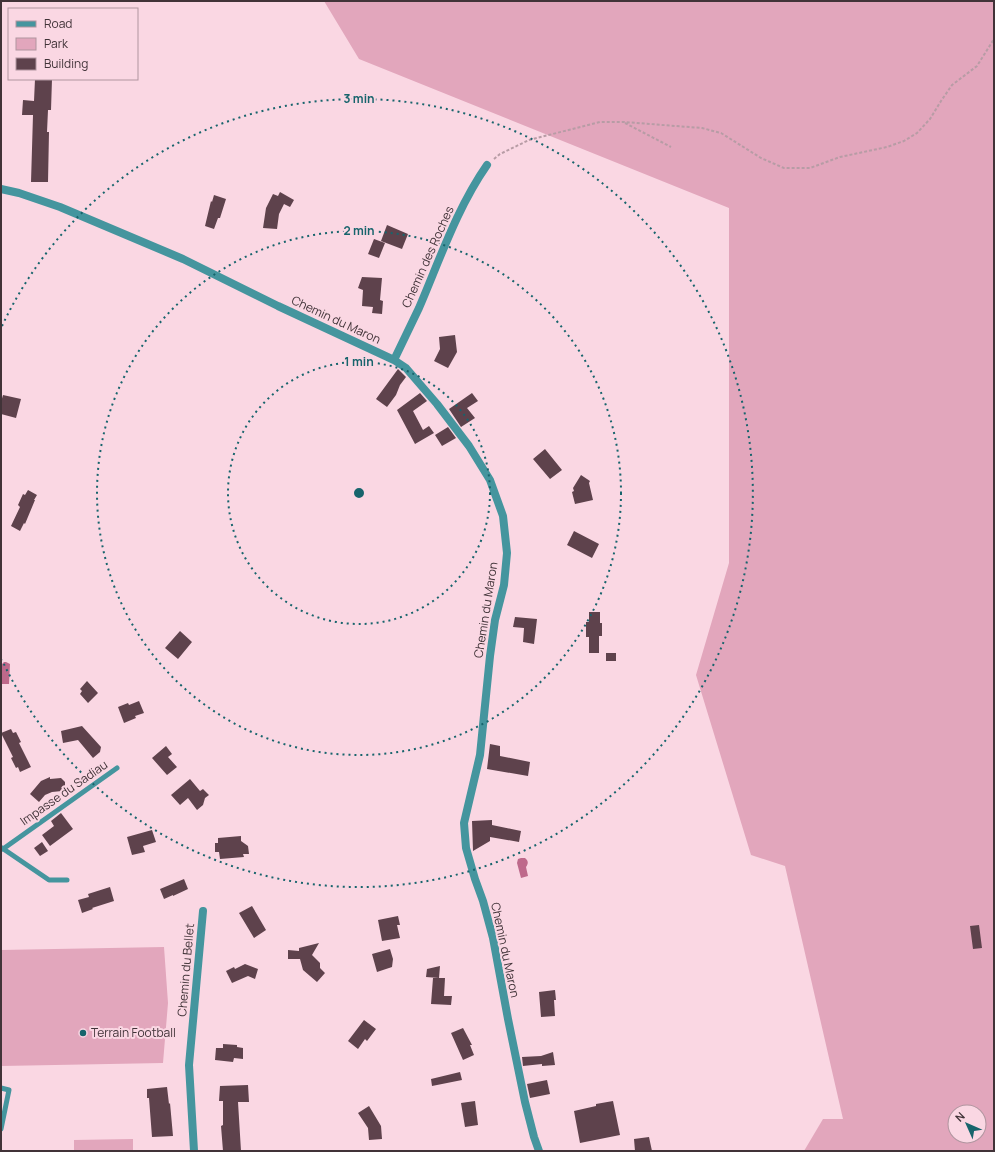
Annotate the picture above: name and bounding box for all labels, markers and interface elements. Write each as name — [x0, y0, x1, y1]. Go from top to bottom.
legend — [8, 8, 138, 80]
text: Road — [44, 15, 72, 32]
text: Park — [44, 35, 69, 52]
text: Building — [44, 55, 88, 72]
text: 3 min — [343, 90, 375, 107]
street label: Chemin des Roches — [397, 203, 458, 310]
text: 2 min — [343, 222, 375, 239]
street label: Chemin du Maron — [289, 291, 384, 348]
text: 1 min — [344, 353, 374, 370]
centre of rings — [352, 486, 366, 500]
street label: Chemin du Maron — [470, 561, 501, 659]
street label: Impasse du Sadiau — [17, 756, 111, 829]
street label: Chemin du Maron — [487, 901, 524, 999]
street label: Chemin du Bellet — [173, 922, 198, 1017]
place label: Terrain Football — [91, 1024, 176, 1041]
marker: Terrain Football — [78, 1028, 88, 1038]
north arrow — [947, 1104, 987, 1144]
text: N — [951, 1108, 968, 1125]

